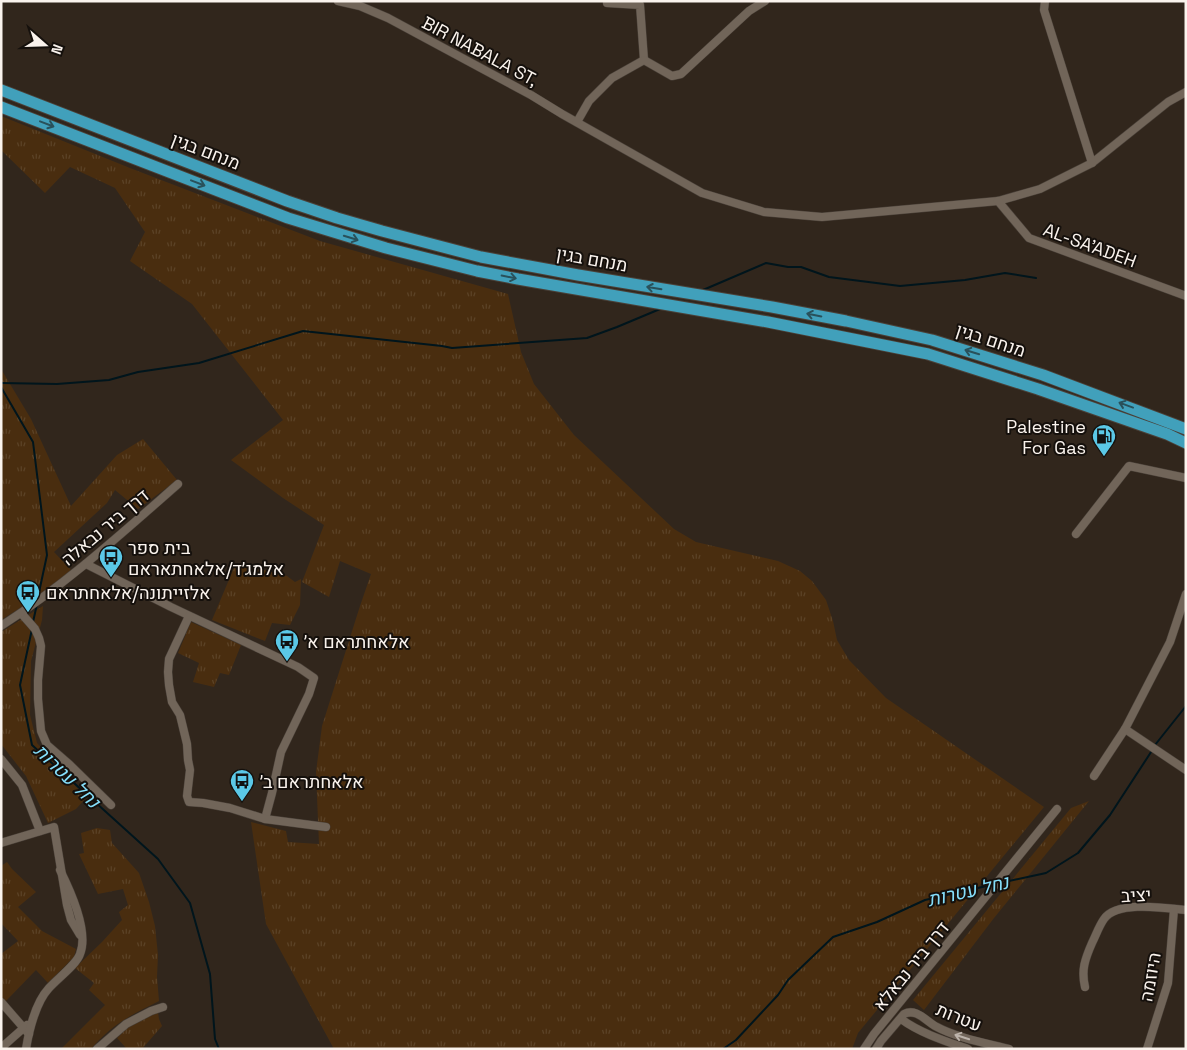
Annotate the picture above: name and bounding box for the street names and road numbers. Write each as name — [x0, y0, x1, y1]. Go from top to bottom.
street label: BIR NABALA ST, — [418, 11, 542, 91]
street label: מנחם בגין — [168, 127, 244, 175]
street label: AL-SA'ADEH — [1040, 218, 1140, 272]
street label: מנחם בגין — [555, 241, 629, 277]
street label: מנחם בגין — [953, 318, 1029, 362]
street label: דרך ביר נבאלה — [56, 484, 154, 570]
street label: יציב — [1120, 883, 1152, 907]
street label: דרך ביר נבאלא — [868, 917, 954, 1015]
street label: היוזמה — [1134, 951, 1166, 1003]
street label: עטרות — [933, 998, 985, 1036]

